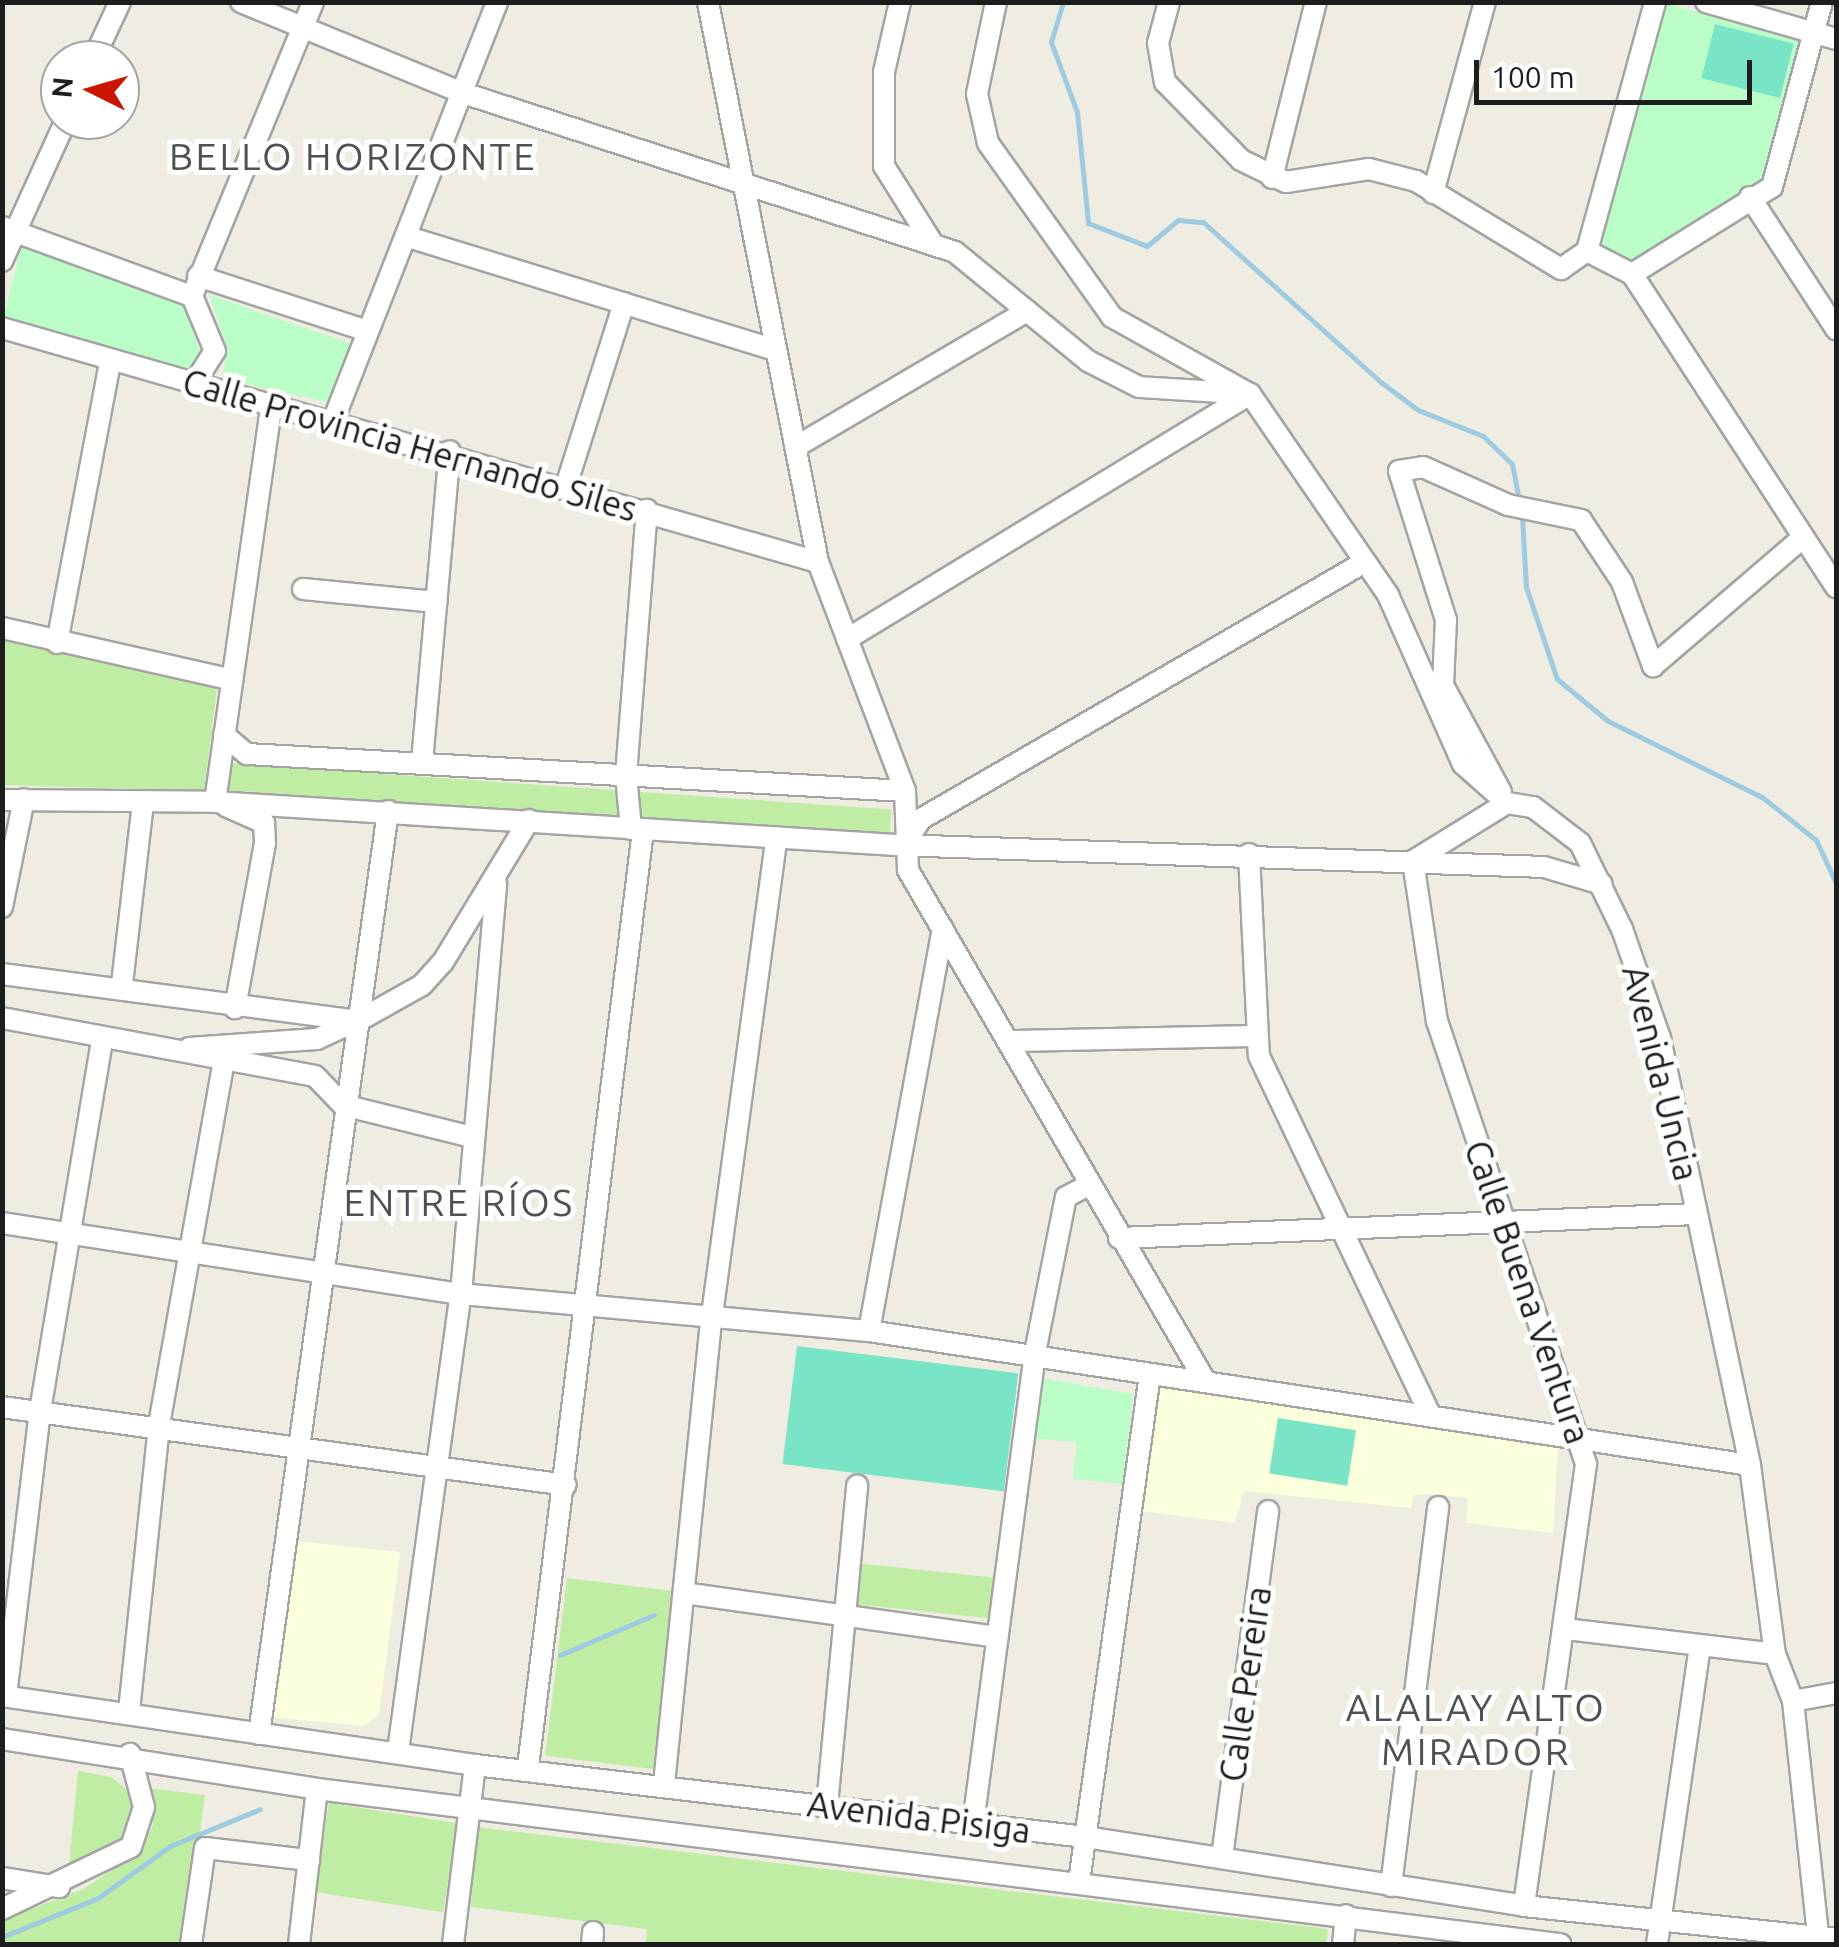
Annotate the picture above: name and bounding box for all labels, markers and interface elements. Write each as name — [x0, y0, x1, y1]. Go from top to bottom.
north arrow — [40, 40, 140, 140]
scale bar — [1479, 40, 1756, 102]
text: 100 m — [1491, 60, 1575, 94]
text: N — [45, 76, 78, 99]
district label: BELLO HORIZONTE — [169, 134, 537, 180]
street label: Calle Provincia Hernando Siles — [178, 360, 642, 530]
street label: Avenida Uncia — [1614, 961, 1708, 1185]
street label: Calle Buena Ventura — [1456, 1135, 1600, 1449]
district label: ENTRE RÍOS — [343, 1180, 575, 1226]
street label: Calle Pereira — [1210, 1584, 1280, 1784]
district label: ALALAY ALTO MIRADOR — [1346, 1685, 1606, 1775]
street label: Avenida Pisiga — [805, 1782, 1033, 1852]

